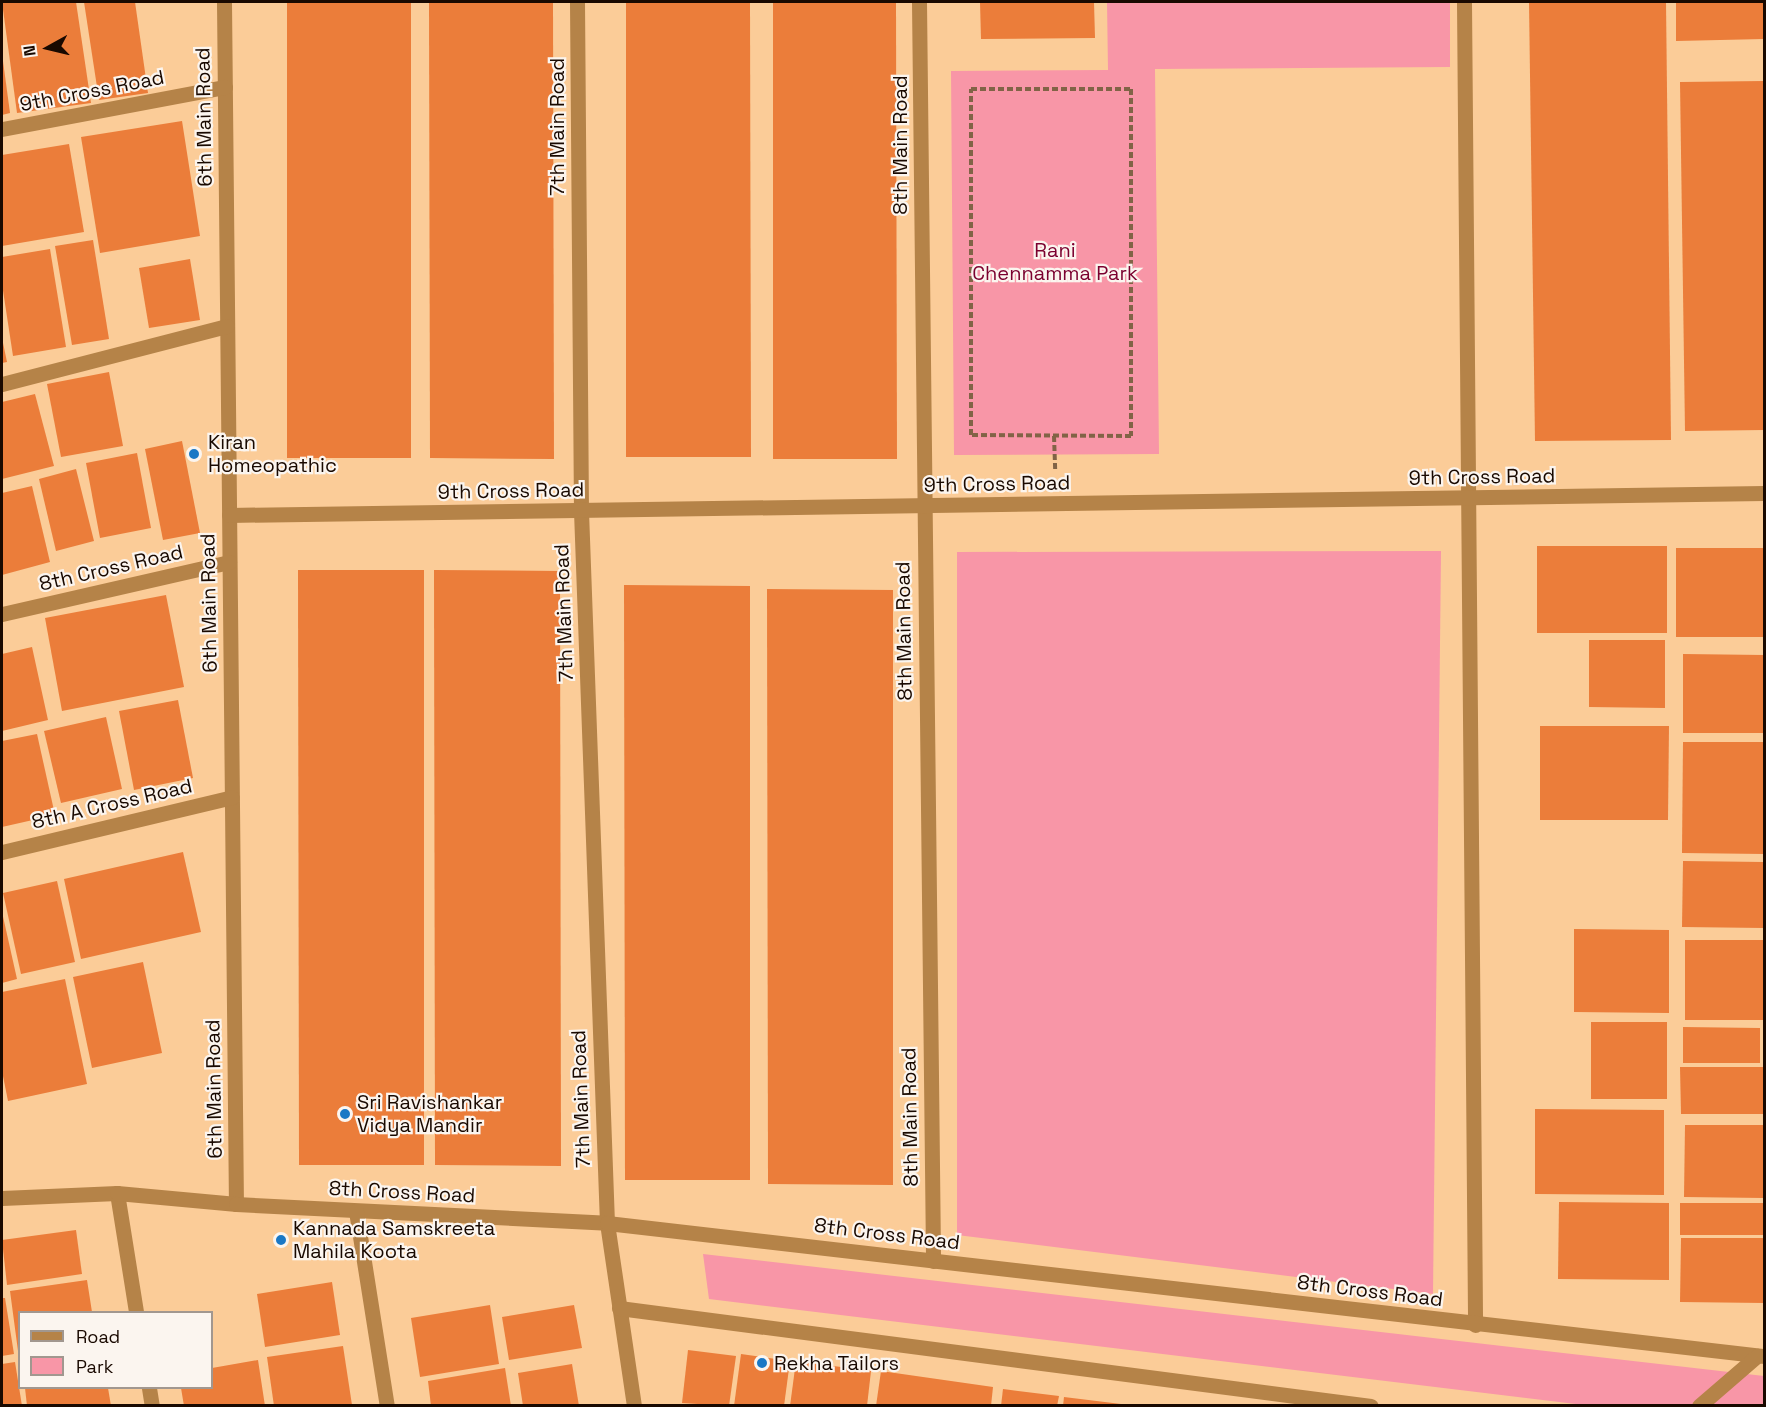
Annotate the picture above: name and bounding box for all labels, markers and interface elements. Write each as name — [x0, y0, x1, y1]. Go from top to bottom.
north arrow — [18, 18, 78, 78]
text: N — [19, 44, 41, 57]
street label: 6th Main Road — [191, 47, 217, 187]
street label: 7th Main Road — [545, 58, 569, 196]
street label: 9th Cross Road — [18, 65, 166, 117]
street label: 8th Main Road — [888, 75, 912, 215]
park label: Rani Chennamma Park — [972, 239, 1138, 286]
place label: Kiran Homeopathic — [208, 430, 337, 477]
marker: Kiran Homeopathic — [185, 445, 203, 463]
street label: 9th Cross Road — [1409, 464, 1555, 490]
street label: 9th Cross Road — [924, 471, 1070, 497]
street label: 9th Cross Road — [438, 478, 584, 504]
street label: 6th Main Road — [196, 533, 222, 673]
street label: 8th Cross Road — [37, 540, 185, 596]
street label: 7th Main Road — [550, 544, 578, 682]
street label: 8th Main Road — [891, 561, 917, 701]
street label: 8th A Cross Road — [29, 774, 195, 834]
street label: 6th Main Road — [201, 1019, 227, 1159]
street label: 7th Main Road — [567, 1030, 595, 1168]
street label: 8th Main Road — [897, 1047, 923, 1187]
place label: Sri Ravishankar Vidya Mandir — [357, 1090, 502, 1137]
marker: Sri Ravishankar Vidya Mandir — [338, 1107, 352, 1121]
street label: 8th Cross Road — [328, 1176, 476, 1208]
street label: 8th Cross Road — [813, 1213, 961, 1255]
place label: Kannada Samskreeta Mahila Koota — [293, 1216, 495, 1263]
marker: Kannada Samskreeta Mahila Koota — [274, 1233, 288, 1247]
street label: 8th Cross Road — [1296, 1270, 1444, 1312]
legend — [18, 1311, 213, 1389]
text: Road — [76, 1325, 120, 1348]
place label: Rekha Tailors — [774, 1351, 900, 1375]
text: Park — [76, 1355, 113, 1378]
marker: Rekha Tailors — [755, 1356, 769, 1370]

